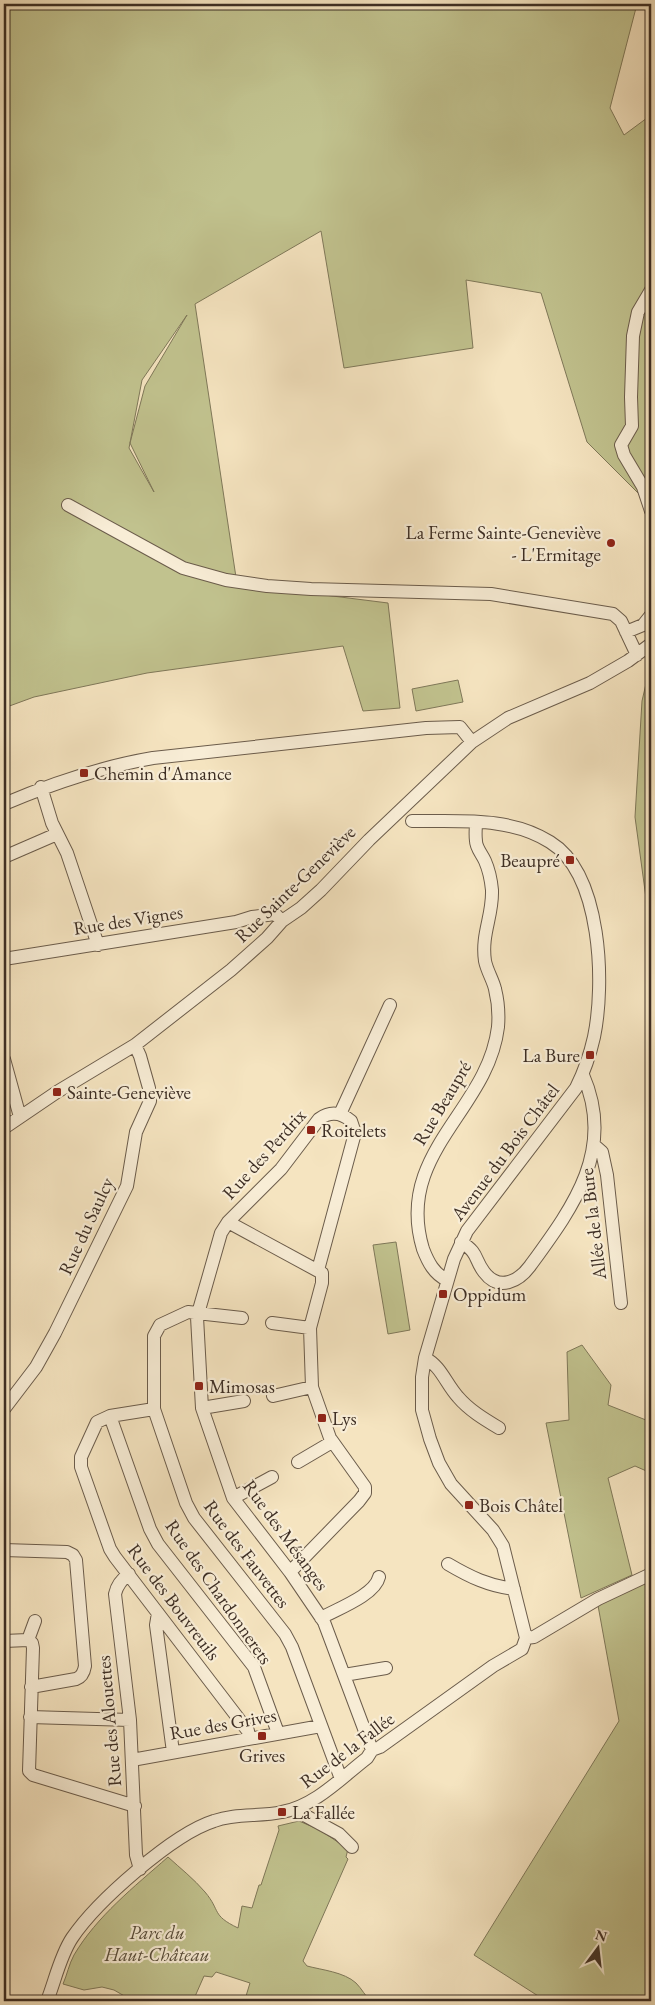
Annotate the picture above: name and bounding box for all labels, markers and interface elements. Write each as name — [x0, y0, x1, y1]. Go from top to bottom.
place label: La Ferme Sainte-Geneviève - L'Ermitage — [406, 520, 601, 567]
marker: La Ferme Sainte-Geneviève - L'Ermitage — [605, 537, 617, 549]
place label: Chemin d'Amance — [94, 761, 232, 786]
marker: Chemin d'Amance — [78, 767, 90, 779]
street label: Rue Sainte-Geneviève — [229, 820, 361, 948]
place label: Beaupré — [500, 848, 560, 873]
marker: Beaupré — [564, 854, 576, 866]
street label: Rue des Vignes — [71, 899, 185, 941]
place label: La Bure — [523, 1043, 580, 1068]
marker: La Bure — [584, 1049, 596, 1061]
street label: Rue Beaupré — [407, 1056, 477, 1150]
street label: Avenue du Bois Châtel — [445, 1078, 565, 1226]
place label: Sainte-Geneviève — [67, 1080, 191, 1105]
marker: Sainte-Geneviève — [51, 1086, 63, 1098]
street label: Rue des Perdrix — [217, 1103, 312, 1205]
place label: Roitelets — [321, 1118, 386, 1143]
marker: Roitelets — [305, 1124, 317, 1136]
street label: Allée de la Bure — [574, 1167, 612, 1282]
street label: Rue du Saulcy — [53, 1173, 120, 1279]
place label: Oppidum — [453, 1282, 527, 1307]
marker: Oppidum — [437, 1288, 449, 1300]
place label: Mimosas — [209, 1374, 275, 1399]
marker: Mimosas — [193, 1380, 205, 1392]
place label: Lys — [332, 1406, 357, 1431]
marker: Lys — [316, 1412, 328, 1424]
street label: Rue des Mésanges — [237, 1474, 335, 1596]
place label: Bois Châtel — [479, 1493, 563, 1518]
street label: Rue des Fauvettes — [198, 1495, 296, 1613]
marker: Bois Châtel — [463, 1499, 475, 1511]
street label: Rue des Chardonnerets — [160, 1515, 278, 1669]
street label: Rue des Bouvreuils — [122, 1539, 226, 1665]
street label: Rue des Alouettes — [91, 1654, 127, 1788]
street label: Rue des Grives — [168, 1702, 278, 1746]
street label: Rue de la Fallée — [295, 1706, 399, 1794]
marker: Grives — [256, 1730, 268, 1742]
place label: Grives — [239, 1743, 285, 1768]
place label: La Fallée — [292, 1800, 355, 1825]
marker: La Fallée — [276, 1806, 288, 1818]
park label: Parc du Haut-Château — [104, 1920, 209, 1967]
north arrow — [572, 1922, 622, 1972]
text: N — [594, 1925, 610, 1946]

